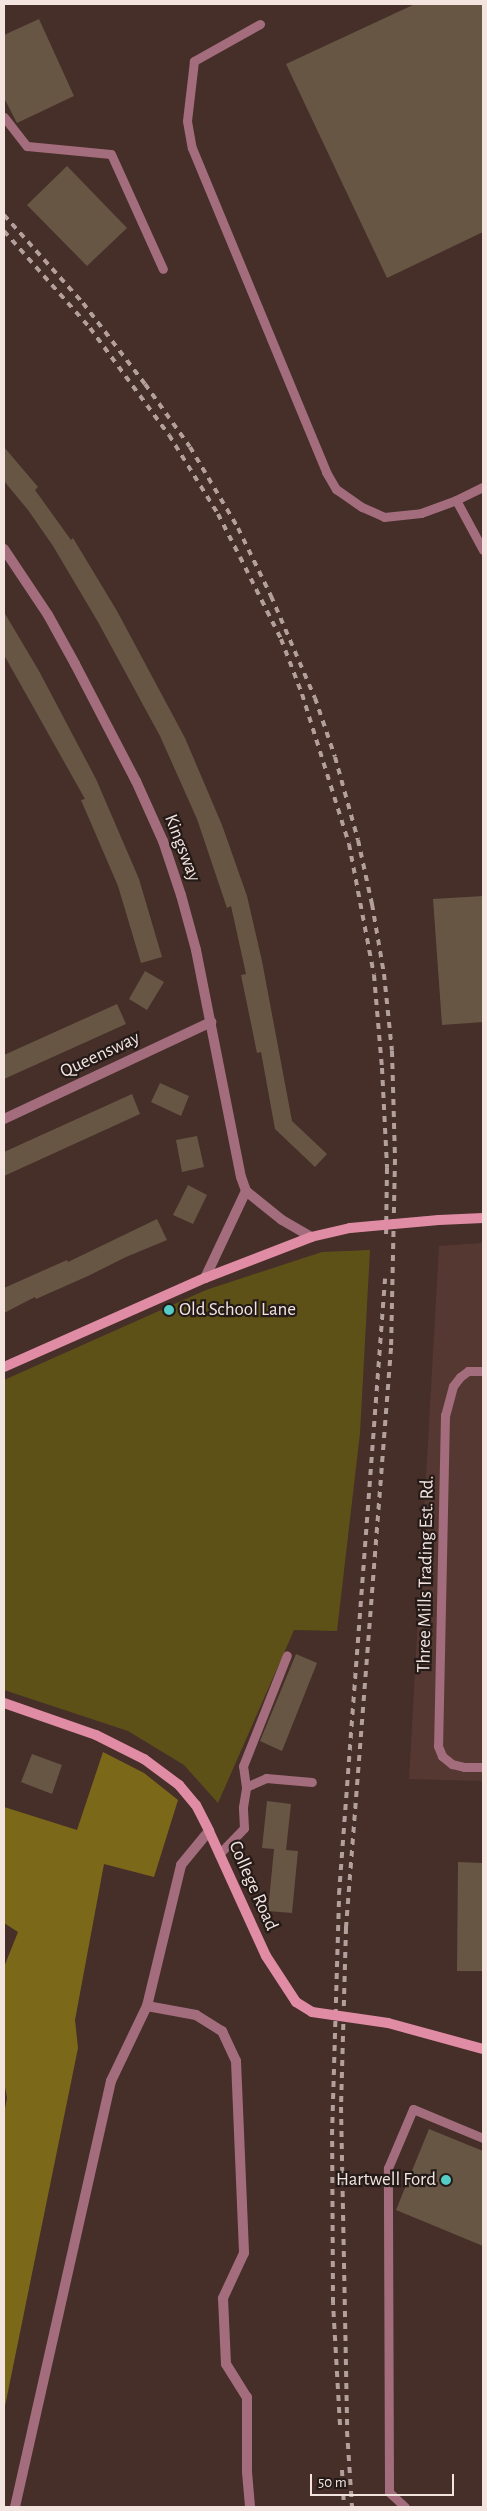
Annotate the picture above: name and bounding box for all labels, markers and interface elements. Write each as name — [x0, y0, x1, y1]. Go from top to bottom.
street label: Kingsway — [159, 811, 205, 885]
street label: Queensway — [57, 1027, 143, 1083]
place label: Old School Lane — [179, 1299, 296, 1321]
marker: Old School Lane — [163, 1304, 175, 1316]
street label: Three Mills Trading Est. Rd. — [413, 1475, 439, 1673]
street label: College Road — [223, 1838, 283, 1934]
place label: Hartwell Ford — [336, 2169, 436, 2191]
marker: Hartwell Ford — [440, 2174, 452, 2186]
scale bar — [312, 2464, 456, 2496]
text: 50 m — [318, 2475, 347, 2490]

